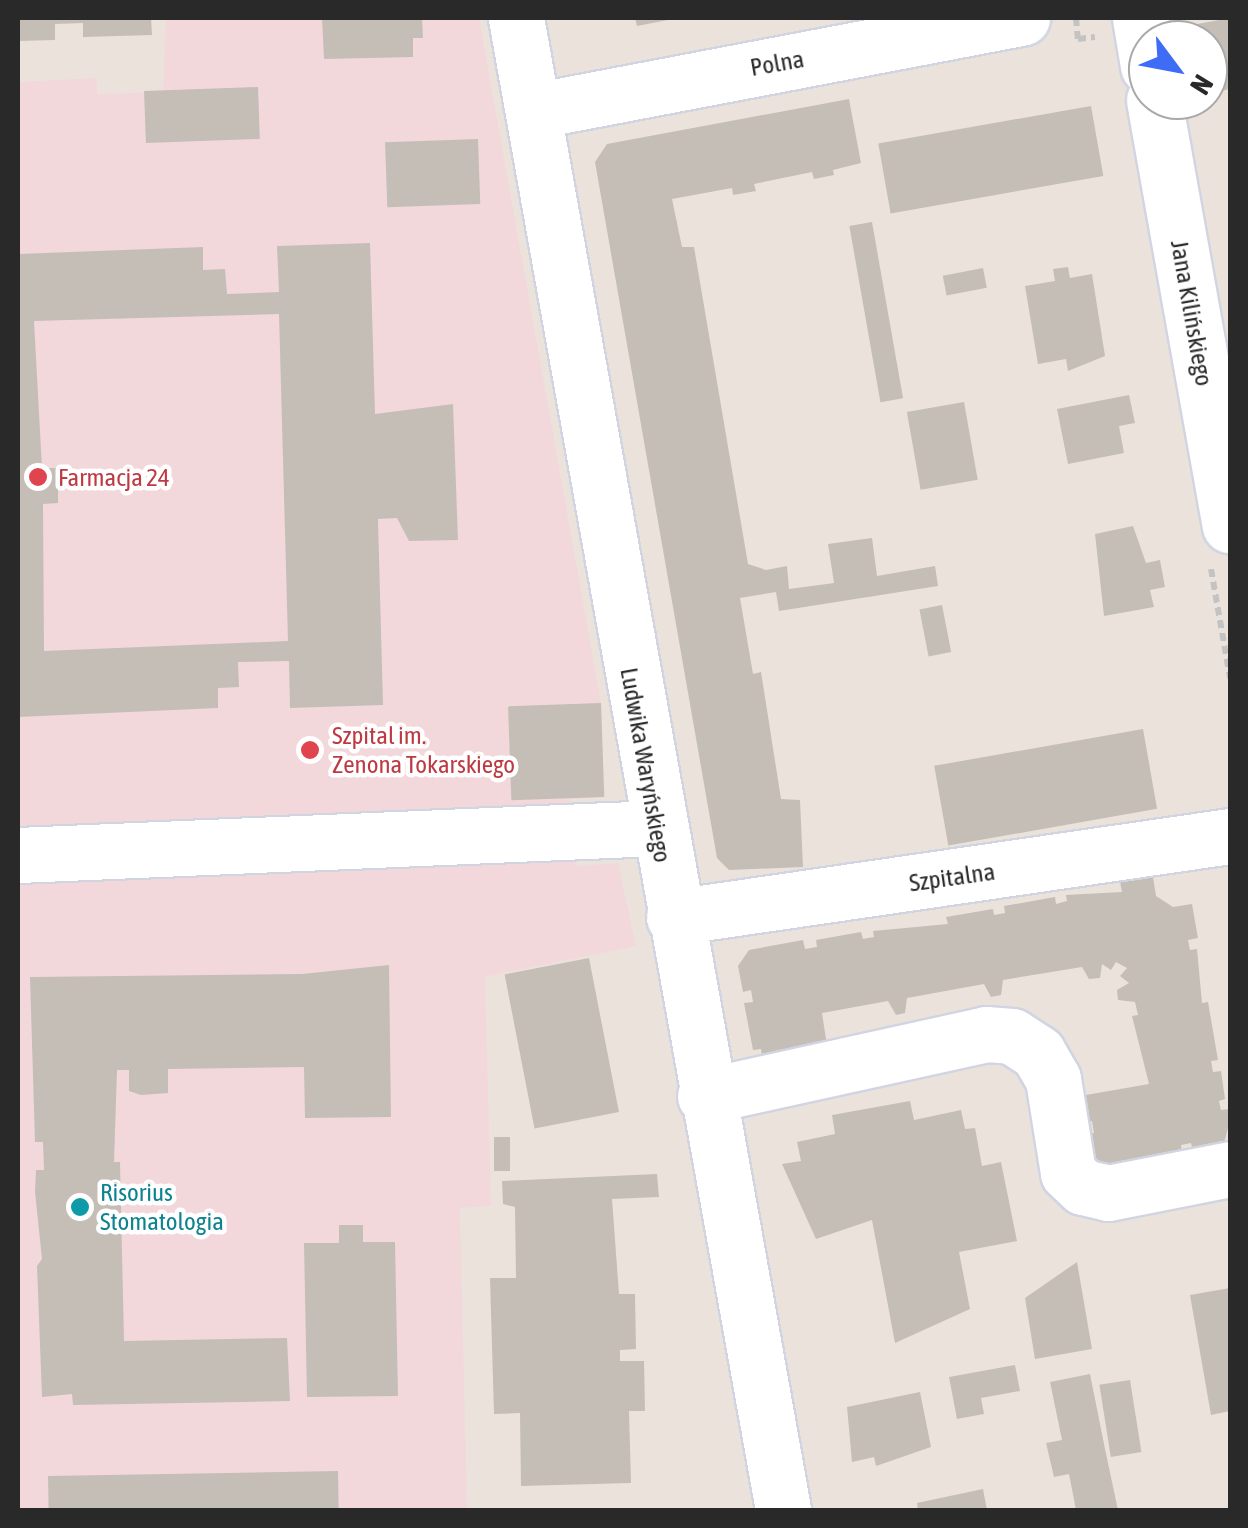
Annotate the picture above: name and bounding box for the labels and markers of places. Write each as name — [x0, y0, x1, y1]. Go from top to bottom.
place label: Farmacja 24 — [58, 462, 170, 492]
marker: Farmacja 24 — [27, 466, 49, 488]
place label: Szpital im. Zenona Tokarskiego — [332, 721, 515, 780]
marker: Szpital im. Zenona Tokarskiego — [297, 737, 323, 763]
place label: Risorius Stomatologia — [100, 1178, 224, 1237]
marker: Risorius Stomatologia — [69, 1196, 91, 1218]

